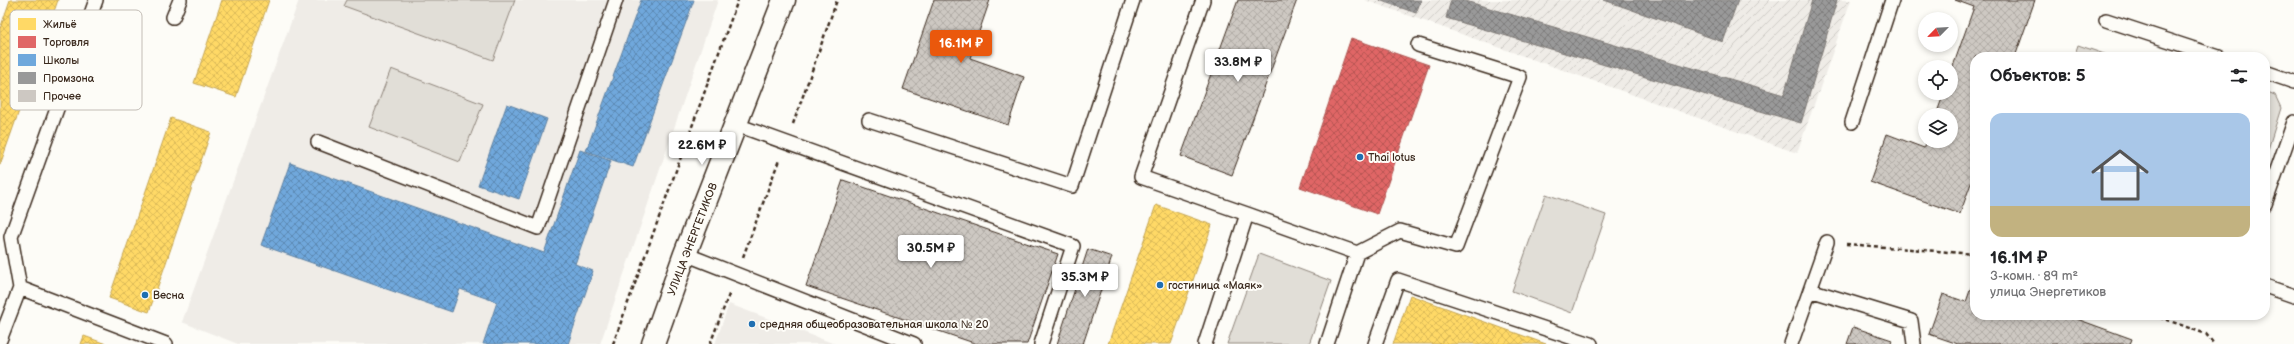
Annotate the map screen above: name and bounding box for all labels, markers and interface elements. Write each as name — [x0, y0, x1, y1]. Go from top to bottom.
legend — [10, 10, 142, 110]
north arrow — [1918, 12, 1958, 52]
map controls — [1918, 12, 1958, 148]
text: Жильё — [43, 18, 77, 31]
pin: 16.1M ₽ — [924, 30, 998, 64]
text: 16.1M ₽ — [939, 35, 983, 51]
text: Торговля — [43, 36, 89, 49]
pin: 33.8M ₽ — [1201, 49, 1275, 83]
text: Школы — [43, 54, 79, 67]
text: 33.8M ₽ — [1214, 54, 1262, 70]
button: locate — [1918, 60, 1958, 100]
icon: filters — [2228, 65, 2250, 87]
text: Объектов: 5 — [1990, 66, 2086, 86]
text: Промзона — [43, 72, 95, 85]
text: Прочее — [43, 90, 81, 103]
button: layers — [1918, 108, 1958, 148]
pin: 22.6M ₽ — [665, 132, 739, 166]
text: 22.6M ₽ — [678, 137, 726, 153]
icon: home — [2084, 139, 2156, 211]
place label: Thai lotus — [1368, 151, 1416, 164]
marker: Thai lotus — [1355, 152, 1365, 162]
street label: УЛИЦА ЭНЕРГЕТИКОВ — [665, 181, 720, 297]
pin: 30.5M ₽ — [894, 235, 968, 269]
text: 30.5M ₽ — [907, 240, 955, 256]
text: 16.1M ₽ — [1990, 248, 2048, 268]
pin: 35.3M ₽ — [1048, 264, 1122, 298]
text: 3-комн. · 89 m² — [1990, 268, 2078, 284]
text: 35.3M ₽ — [1061, 269, 1109, 285]
place label: гостиница «Маяк» — [1168, 279, 1262, 292]
marker: гостиница «Маяк» — [1155, 280, 1165, 290]
text: улица Энергетиков — [1990, 284, 2106, 300]
place label: Весна — [153, 289, 185, 302]
marker: Весна — [140, 290, 150, 300]
place label: средняя общеобразовательная школа № 20 — [760, 318, 989, 331]
marker: средняя общеобразовательная школа № 20 — [747, 319, 757, 329]

